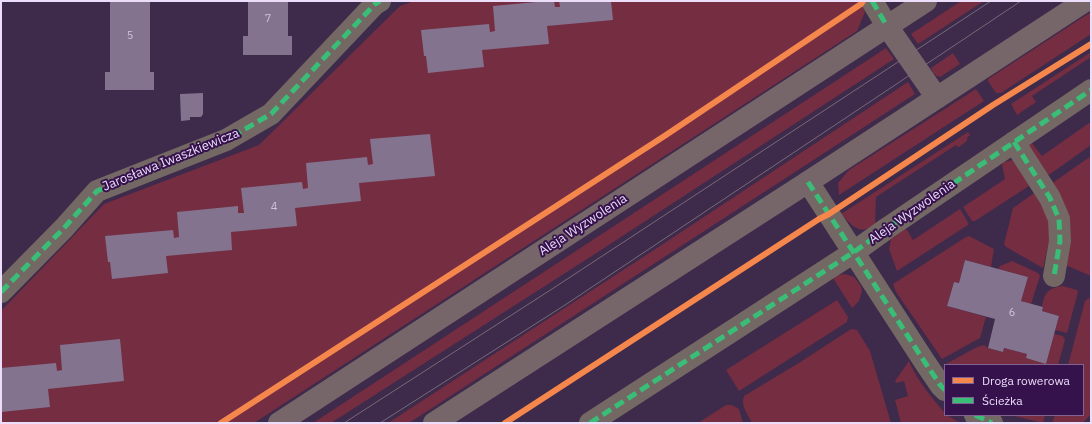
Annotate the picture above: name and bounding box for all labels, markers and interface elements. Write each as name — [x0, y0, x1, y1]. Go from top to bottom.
house number: 7 — [265, 12, 271, 26]
house number: 5 — [127, 29, 133, 43]
street label: Jarosława Iwaszkiewicza — [100, 125, 242, 195]
street label: Aleja Wyzwolenia — [866, 176, 958, 248]
street label: Aleja Wyzwolenia — [536, 191, 630, 259]
house number: 4 — [271, 200, 277, 214]
house number: 6 — [1009, 306, 1015, 320]
legend — [944, 364, 1084, 416]
text: Droga rowerowa — [982, 373, 1070, 388]
text: Ścieżka — [982, 393, 1023, 408]

